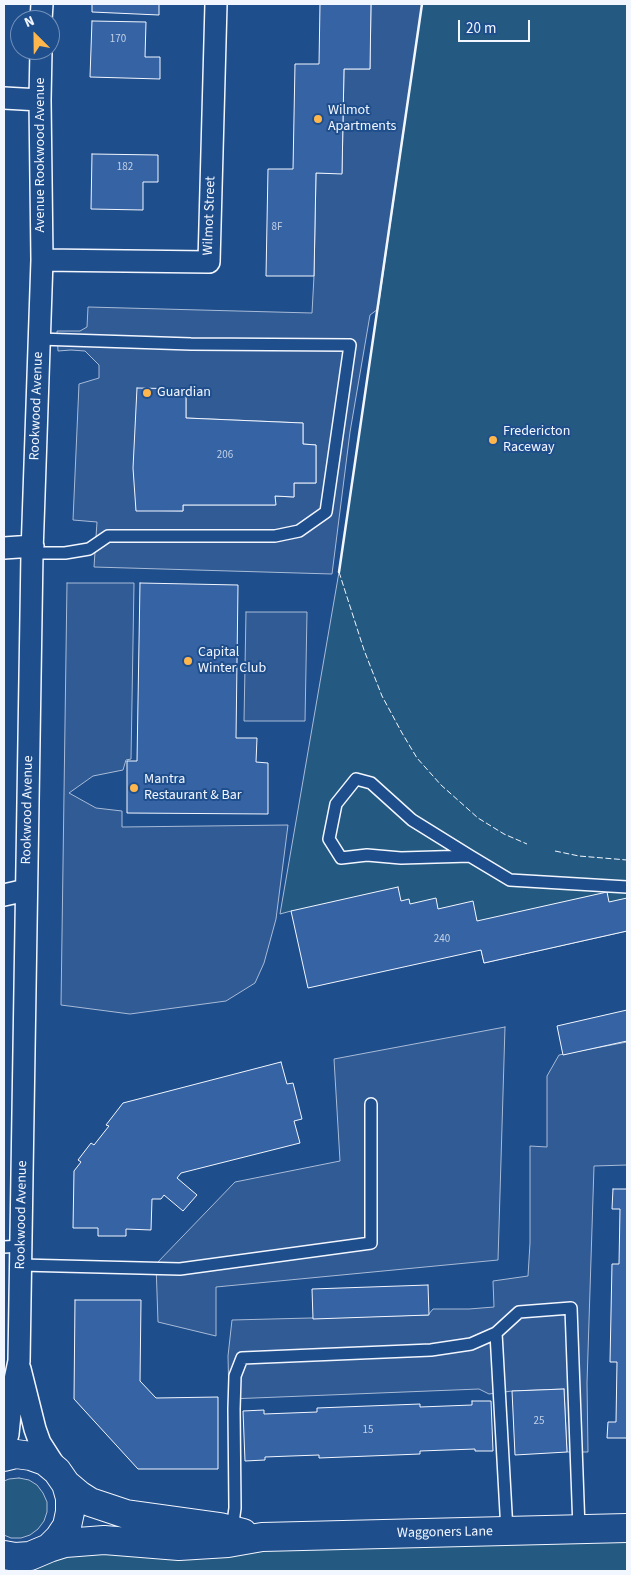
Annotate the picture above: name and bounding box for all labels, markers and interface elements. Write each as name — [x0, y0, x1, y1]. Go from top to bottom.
north arrow — [10, 10, 60, 60]
scale bar — [461, 10, 534, 42]
text: N — [21, 11, 38, 33]
text: 20 m — [466, 18, 496, 39]
house number: 170 — [110, 33, 126, 47]
street label: Avenue Rookwood Avenue — [33, 78, 49, 232]
place label: Wilmot Apartments — [328, 103, 396, 136]
marker: Wilmot Apartments — [312, 113, 324, 125]
house number: 182 — [117, 161, 133, 175]
street label: Wilmot Street — [200, 176, 220, 256]
house number: 8F — [272, 221, 282, 235]
street label: Rookwood Avenue — [27, 351, 47, 461]
place label: Guardian — [157, 385, 211, 401]
marker: Guardian — [141, 387, 153, 399]
place label: Fredericton Raceway — [503, 424, 570, 457]
marker: Fredericton Raceway — [487, 434, 499, 446]
house number: 206 — [217, 449, 233, 463]
place label: Capital Winter Club — [198, 645, 266, 678]
marker: Capital Winter Club — [182, 655, 194, 667]
street label: Rookwood Avenue — [19, 755, 37, 865]
place label: Mantra Restaurant & Bar — [144, 772, 242, 804]
marker: Mantra Restaurant & Bar — [128, 782, 140, 794]
house number: 240 — [434, 933, 450, 947]
street label: Rookwood Avenue — [13, 1160, 31, 1270]
house number: 25 — [534, 1415, 544, 1429]
house number: 15 — [363, 1424, 373, 1438]
street label: Waggoners Lane — [397, 1524, 493, 1542]

